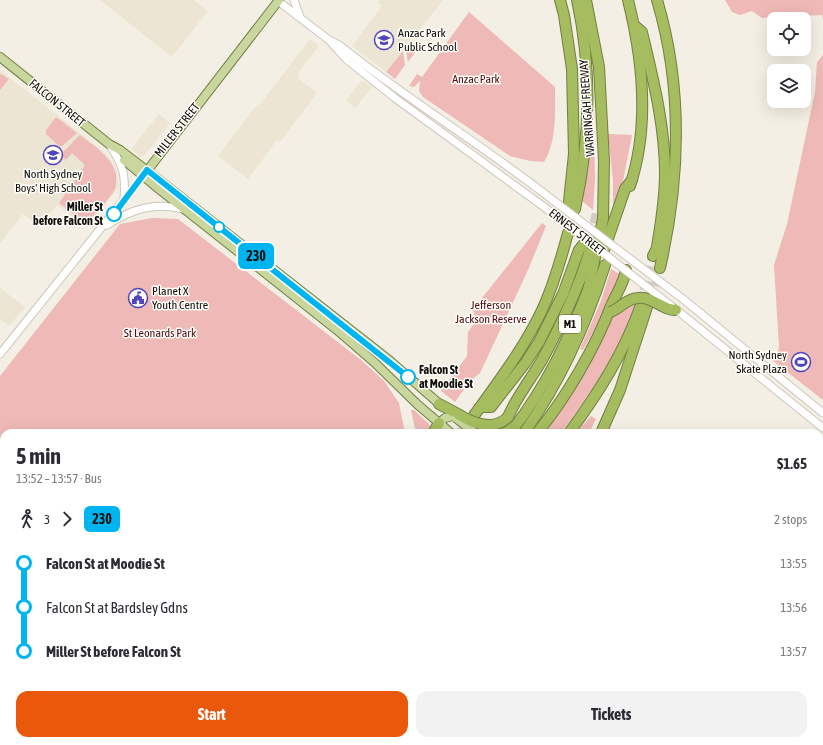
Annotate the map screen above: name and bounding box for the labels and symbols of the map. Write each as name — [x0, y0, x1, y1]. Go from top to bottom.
place label: Anzac Park Public School — [398, 26, 458, 54]
school or university icon: Anzac Park Public School — [373, 29, 395, 51]
street label: WARRINGAH FREEWAY — [577, 58, 597, 157]
park label: Anzac Park — [452, 72, 501, 86]
street label: FALCON STREET — [26, 76, 88, 130]
street label: MILLER STREET — [151, 100, 203, 160]
school or university icon: North Sydney Boys' High School — [42, 144, 64, 166]
place label: North Sydney Boys' High School — [15, 167, 92, 195]
place label: Miller St before Falcon St — [33, 200, 104, 228]
marker: Miller St before Falcon St — [106, 206, 122, 222]
street label: ERNEST STREET — [546, 206, 608, 259]
unlabelled marker — [213, 221, 225, 233]
line badge: 230 — [233, 243, 279, 269]
place label: Planet X Youth Centre — [152, 284, 208, 312]
public building icon: Planet X Youth Centre — [127, 287, 149, 309]
park label: Jefferson Jackson Reserve — [455, 298, 527, 326]
road number: M1 — [559, 315, 581, 333]
park label: St Leonards Park — [124, 326, 197, 340]
place label: North Sydney Skate Plaza — [728, 348, 787, 376]
sports icon: North Sydney Skate Plaza — [790, 351, 812, 373]
place label: Falcon St at Moodie St — [419, 363, 474, 391]
marker: Falcon St at Moodie St — [400, 369, 416, 385]

